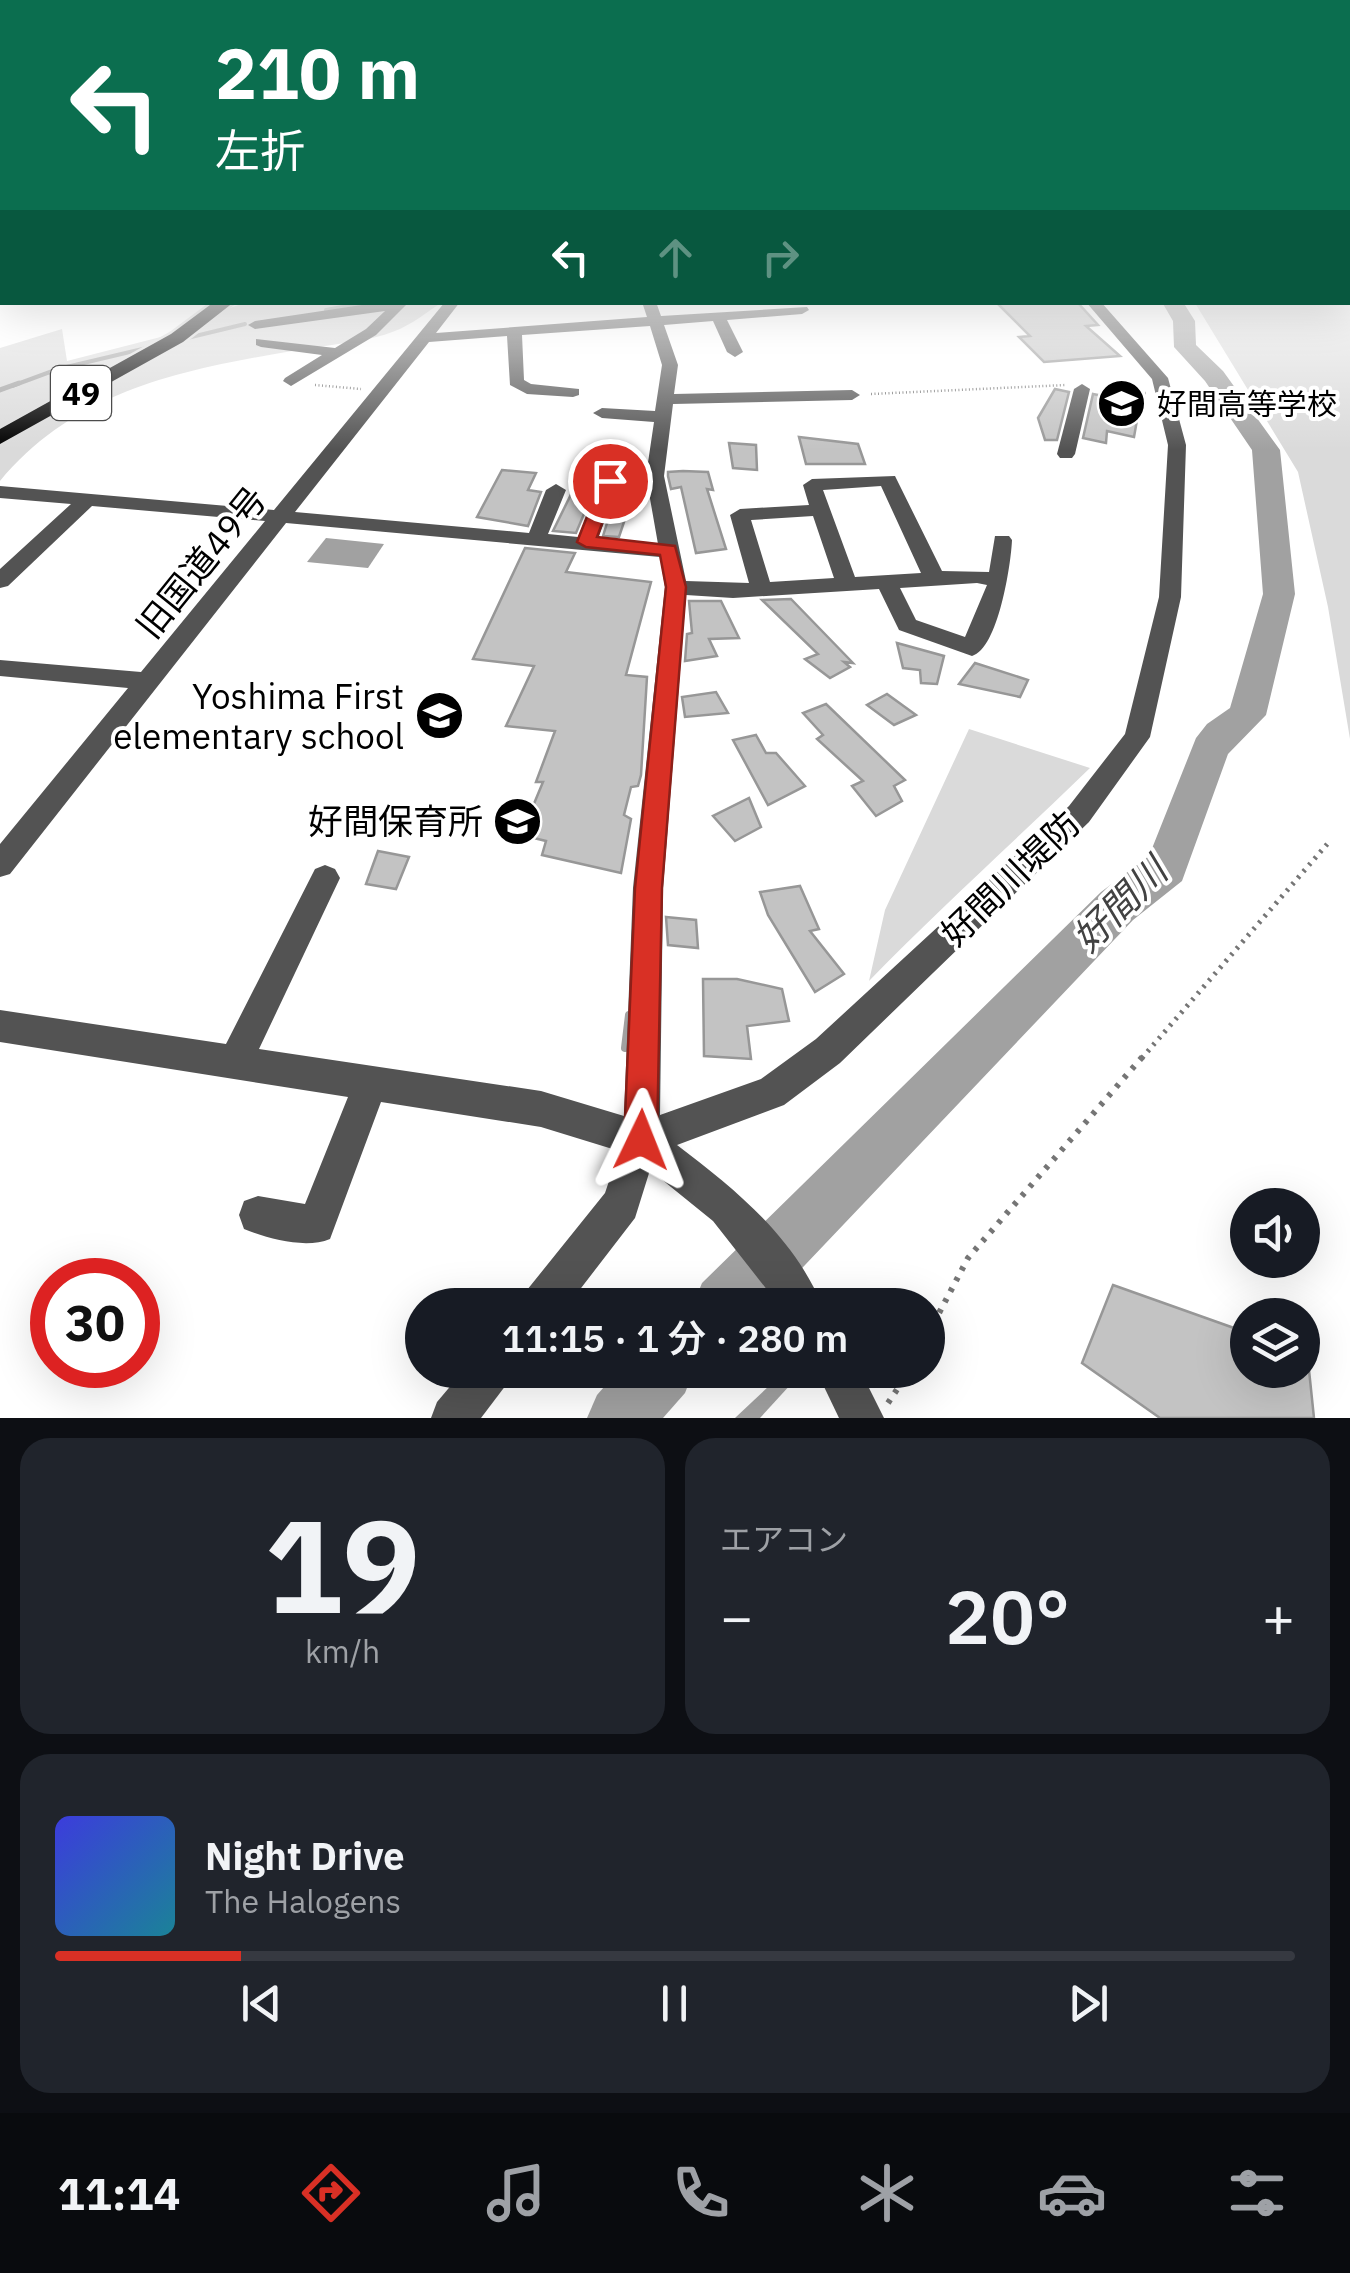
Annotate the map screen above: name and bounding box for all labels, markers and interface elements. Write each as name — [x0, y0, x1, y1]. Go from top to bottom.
text: 210 m — [215, 27, 420, 118]
icon: left — [50, 40, 180, 170]
text: 左折 — [215, 121, 305, 179]
icon: left — [543, 230, 598, 285]
icon: ahead — [648, 230, 703, 285]
icon: right — [753, 230, 808, 285]
road number: 49 — [51, 366, 111, 420]
school or university icon: 好間高等学校 — [1096, 377, 1148, 429]
place label: 好間高等学校 — [1157, 384, 1337, 423]
pin — [568, 439, 653, 524]
icon: arrive — [583, 454, 638, 509]
street label: 旧国道49号 — [126, 477, 276, 647]
place label: Yoshima First elementary school — [113, 673, 404, 759]
school or university icon: Yoshima First elementary school — [413, 690, 465, 742]
school or university icon: 好間保育所 — [492, 795, 544, 847]
place label: 好間保育所 — [308, 798, 483, 844]
street label: 好間川堤防 — [931, 801, 1089, 955]
water label: 好間川 — [1061, 844, 1179, 962]
position arrow — [589, 1088, 693, 1192]
map controls — [1230, 1188, 1320, 1388]
button: sound — [1230, 1188, 1320, 1278]
speed limit sign: 30 — [30, 1258, 160, 1388]
button: layers — [1230, 1298, 1320, 1388]
text: 11:15 · 1 分 · 280 m — [502, 1313, 848, 1362]
text: 19 — [264, 1480, 421, 1649]
text: エアコン — [720, 1518, 848, 1560]
text: 20° — [945, 1567, 1070, 1665]
text: − — [720, 1581, 753, 1652]
text: + — [1262, 1581, 1295, 1652]
text: km/h — [305, 1630, 380, 1672]
text: Night Drive — [205, 1831, 405, 1880]
text: The Halogens — [205, 1880, 401, 1922]
icon: previous — [234, 1976, 289, 2031]
icon: pause — [647, 1976, 702, 2031]
icon: next — [1061, 1976, 1116, 2031]
icon: directions — [296, 2158, 366, 2228]
icon: music — [481, 2158, 551, 2228]
icon: phone — [666, 2158, 736, 2228]
icon: climate — [852, 2158, 922, 2228]
icon: car — [1037, 2158, 1107, 2228]
icon: filters — [1222, 2158, 1292, 2228]
text: 11:14 — [58, 2164, 181, 2222]

